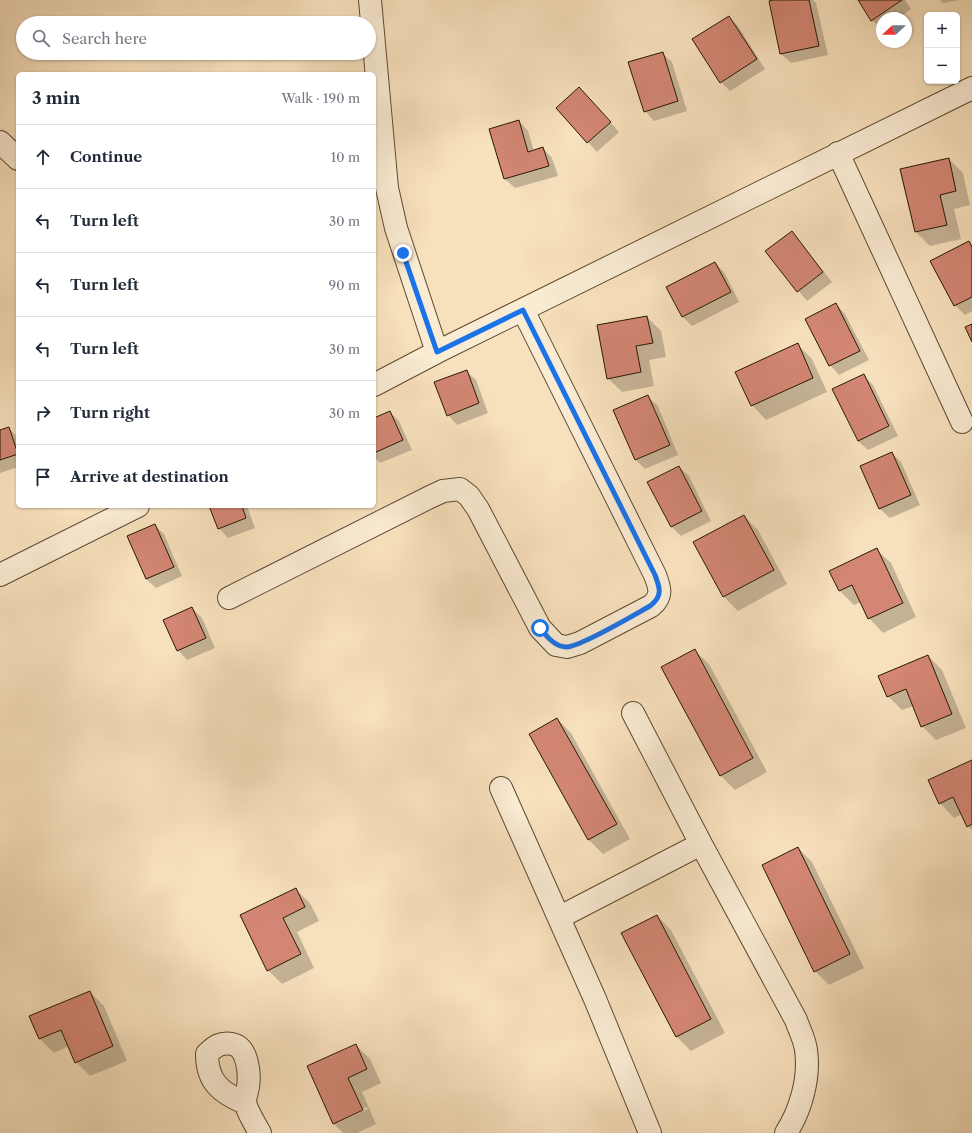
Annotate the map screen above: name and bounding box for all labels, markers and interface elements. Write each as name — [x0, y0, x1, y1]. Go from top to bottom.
north arrow — [876, 12, 912, 48]
map controls — [924, 12, 960, 84]
button: + — [924, 12, 960, 48]
search box — [16, 16, 376, 60]
icon: search — [30, 27, 52, 49]
text: Search here — [62, 29, 147, 48]
button: − — [924, 48, 960, 84]
text: 3 min — [32, 88, 81, 108]
text: Walk · 190 m — [281, 90, 360, 106]
icon: ahead — [32, 146, 54, 168]
text: Continue — [70, 147, 142, 166]
text: 10 m — [331, 149, 360, 165]
icon: left — [32, 210, 54, 232]
text: Turn left — [70, 211, 139, 230]
text: 30 m — [329, 213, 360, 229]
route end — [394, 244, 412, 262]
icon: left — [32, 274, 54, 296]
text: Turn left — [70, 275, 139, 294]
text: 90 m — [329, 277, 360, 293]
icon: left — [32, 338, 54, 360]
text: Turn left — [70, 339, 139, 358]
text: 30 m — [329, 341, 360, 357]
icon: right — [32, 402, 54, 424]
text: Turn right — [70, 403, 150, 422]
text: 30 m — [329, 405, 360, 421]
icon: arrive — [32, 466, 54, 488]
text: Arrive at destination — [70, 467, 229, 486]
route start — [531, 619, 549, 637]

